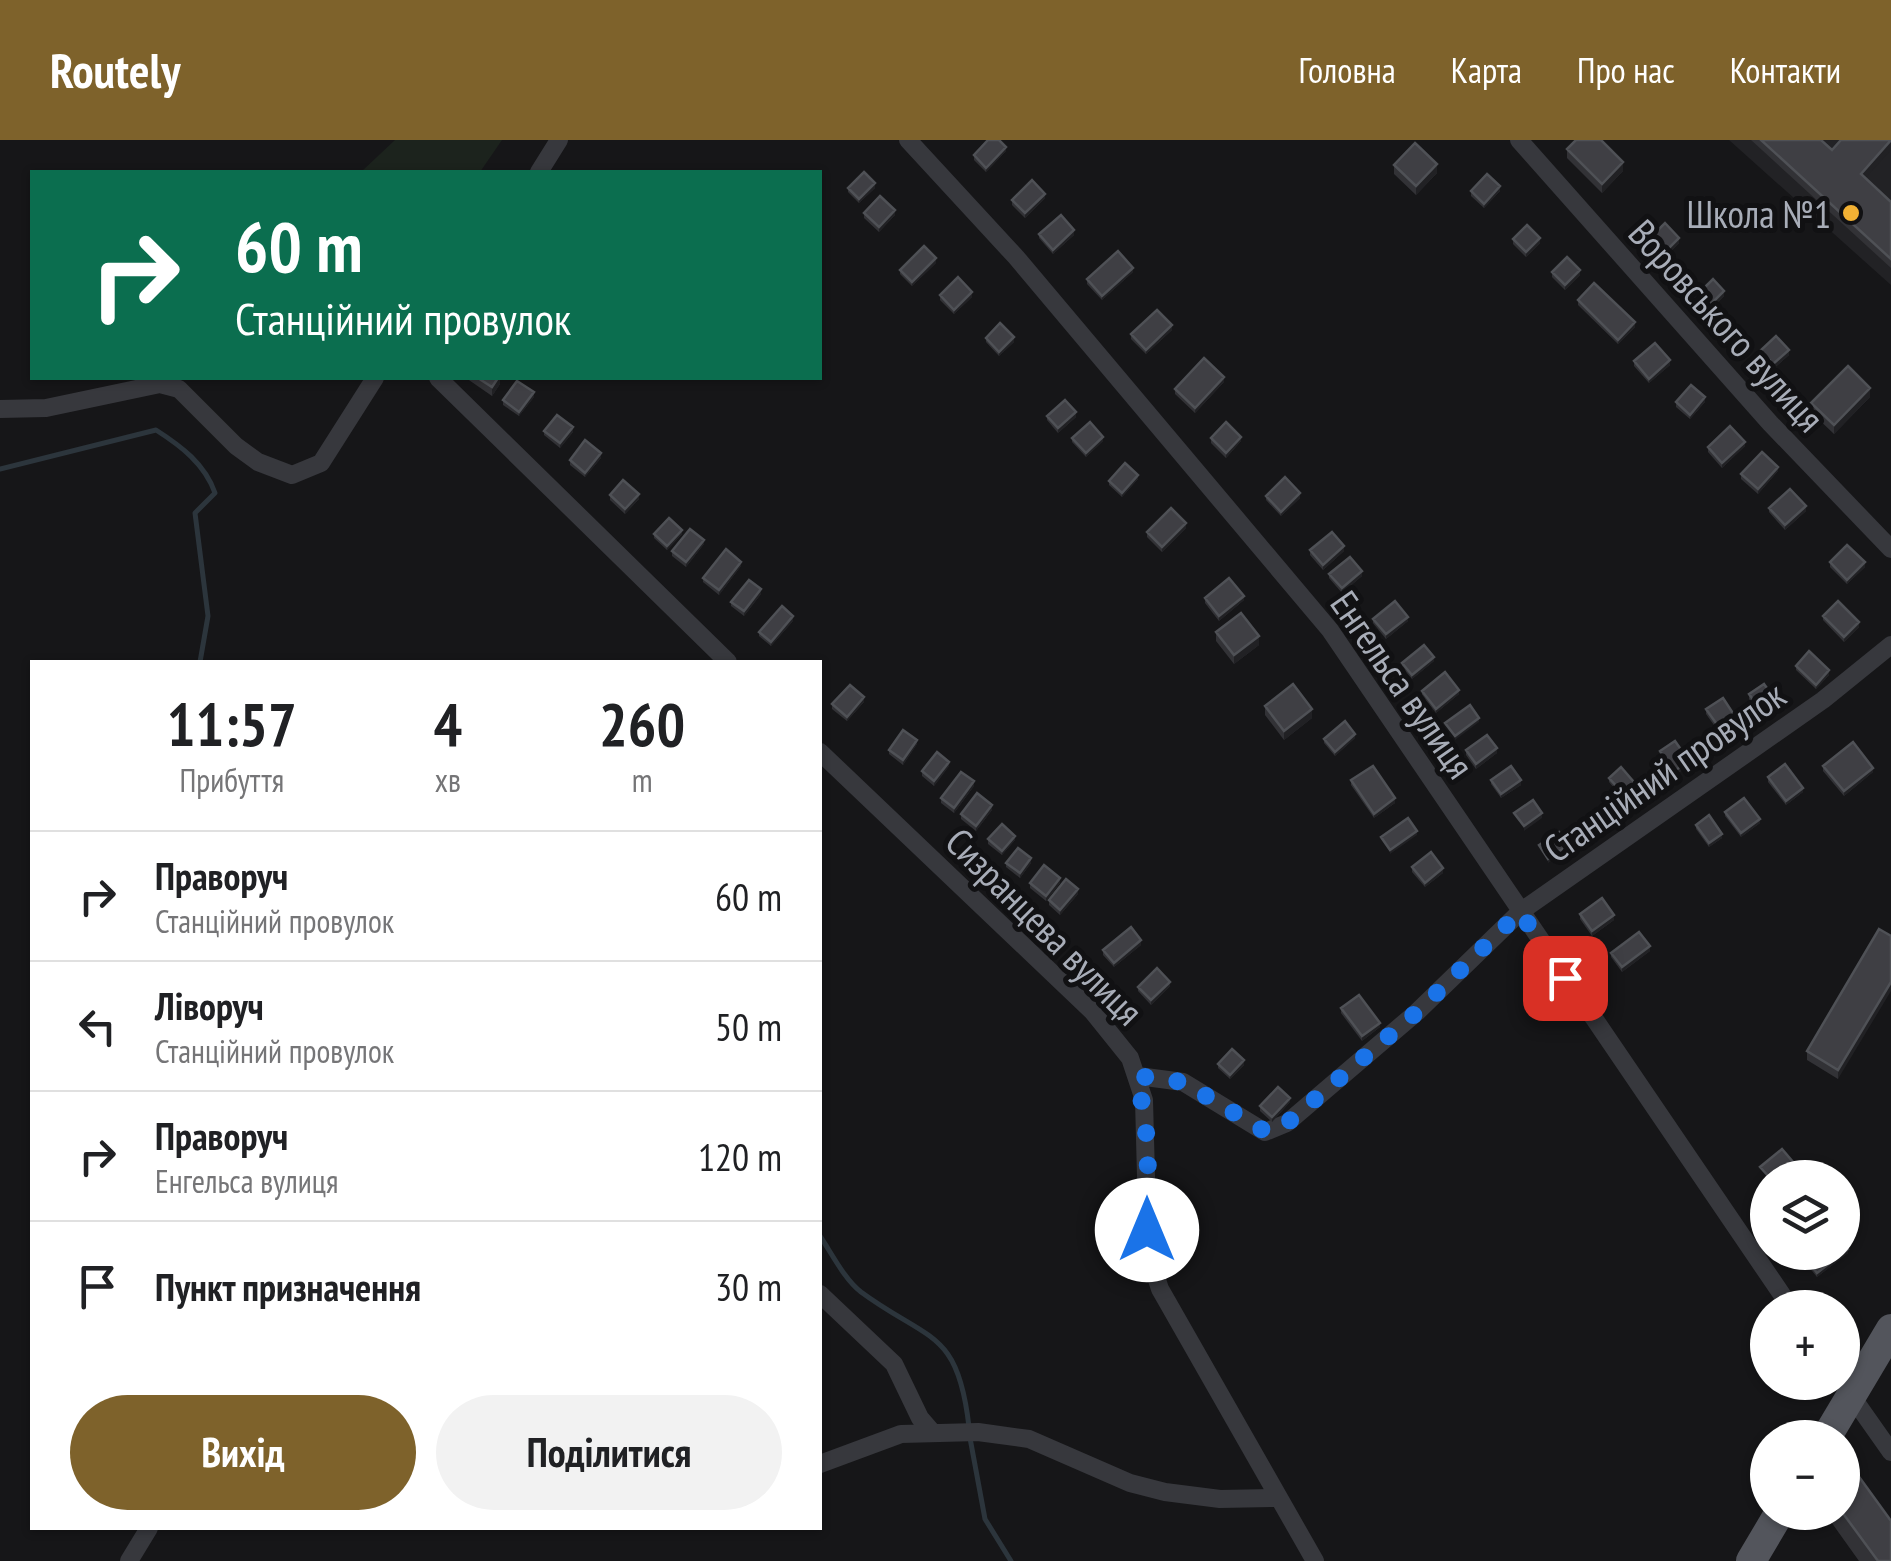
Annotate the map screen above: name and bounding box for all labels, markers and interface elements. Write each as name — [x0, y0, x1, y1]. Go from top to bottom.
text: Routely — [50, 39, 180, 101]
text: Головна — [1299, 47, 1396, 93]
text: Карта — [1451, 47, 1522, 93]
text: Про нас — [1577, 47, 1675, 93]
text: Контакти — [1730, 47, 1841, 93]
place label: Школа №1 — [1686, 189, 1831, 238]
text: 60 m — [235, 201, 363, 291]
marker: Школа №1 — [1840, 202, 1862, 224]
street label: Воровського вулиця — [1619, 209, 1835, 441]
icon: right — [70, 210, 200, 340]
text: Станційний провулок — [235, 289, 571, 347]
street label: Енгельса вулиця — [1320, 581, 1486, 787]
street label: Станційний провулок — [1534, 669, 1795, 872]
text: 11:57 — [167, 685, 297, 763]
text: 4 — [434, 685, 462, 763]
text: 260 — [599, 685, 685, 763]
text: Прибуття — [179, 759, 284, 801]
text: хв — [435, 759, 461, 801]
text: m — [632, 759, 652, 801]
street label: Сизранцева вулиця — [936, 817, 1154, 1035]
text: Праворуч — [155, 851, 288, 900]
icon: right — [70, 869, 125, 924]
text: 60 m — [715, 872, 782, 921]
text: Станційний провулок — [155, 900, 394, 942]
pin — [1523, 936, 1608, 1021]
icon: arrive — [1538, 951, 1593, 1006]
text: Ліворуч — [155, 981, 264, 1030]
icon: left — [70, 999, 125, 1054]
text: 50 m — [715, 1002, 782, 1051]
text: Станційний провулок — [155, 1030, 394, 1072]
text: Праворуч — [155, 1111, 288, 1160]
icon: right — [70, 1129, 125, 1184]
text: 120 m — [698, 1132, 782, 1181]
text: Енгельса вулиця — [155, 1160, 338, 1202]
map controls — [1750, 1160, 1860, 1530]
button: layers — [1750, 1160, 1860, 1270]
position arrow — [1095, 1178, 1199, 1282]
icon: arrive — [70, 1259, 125, 1314]
text: Пункт призначення — [155, 1262, 421, 1311]
text: 30 m — [715, 1262, 782, 1311]
button: + — [1750, 1290, 1860, 1400]
button: Вихід — [70, 1395, 416, 1510]
button: Поділитися — [436, 1395, 782, 1510]
button: − — [1750, 1420, 1860, 1530]

